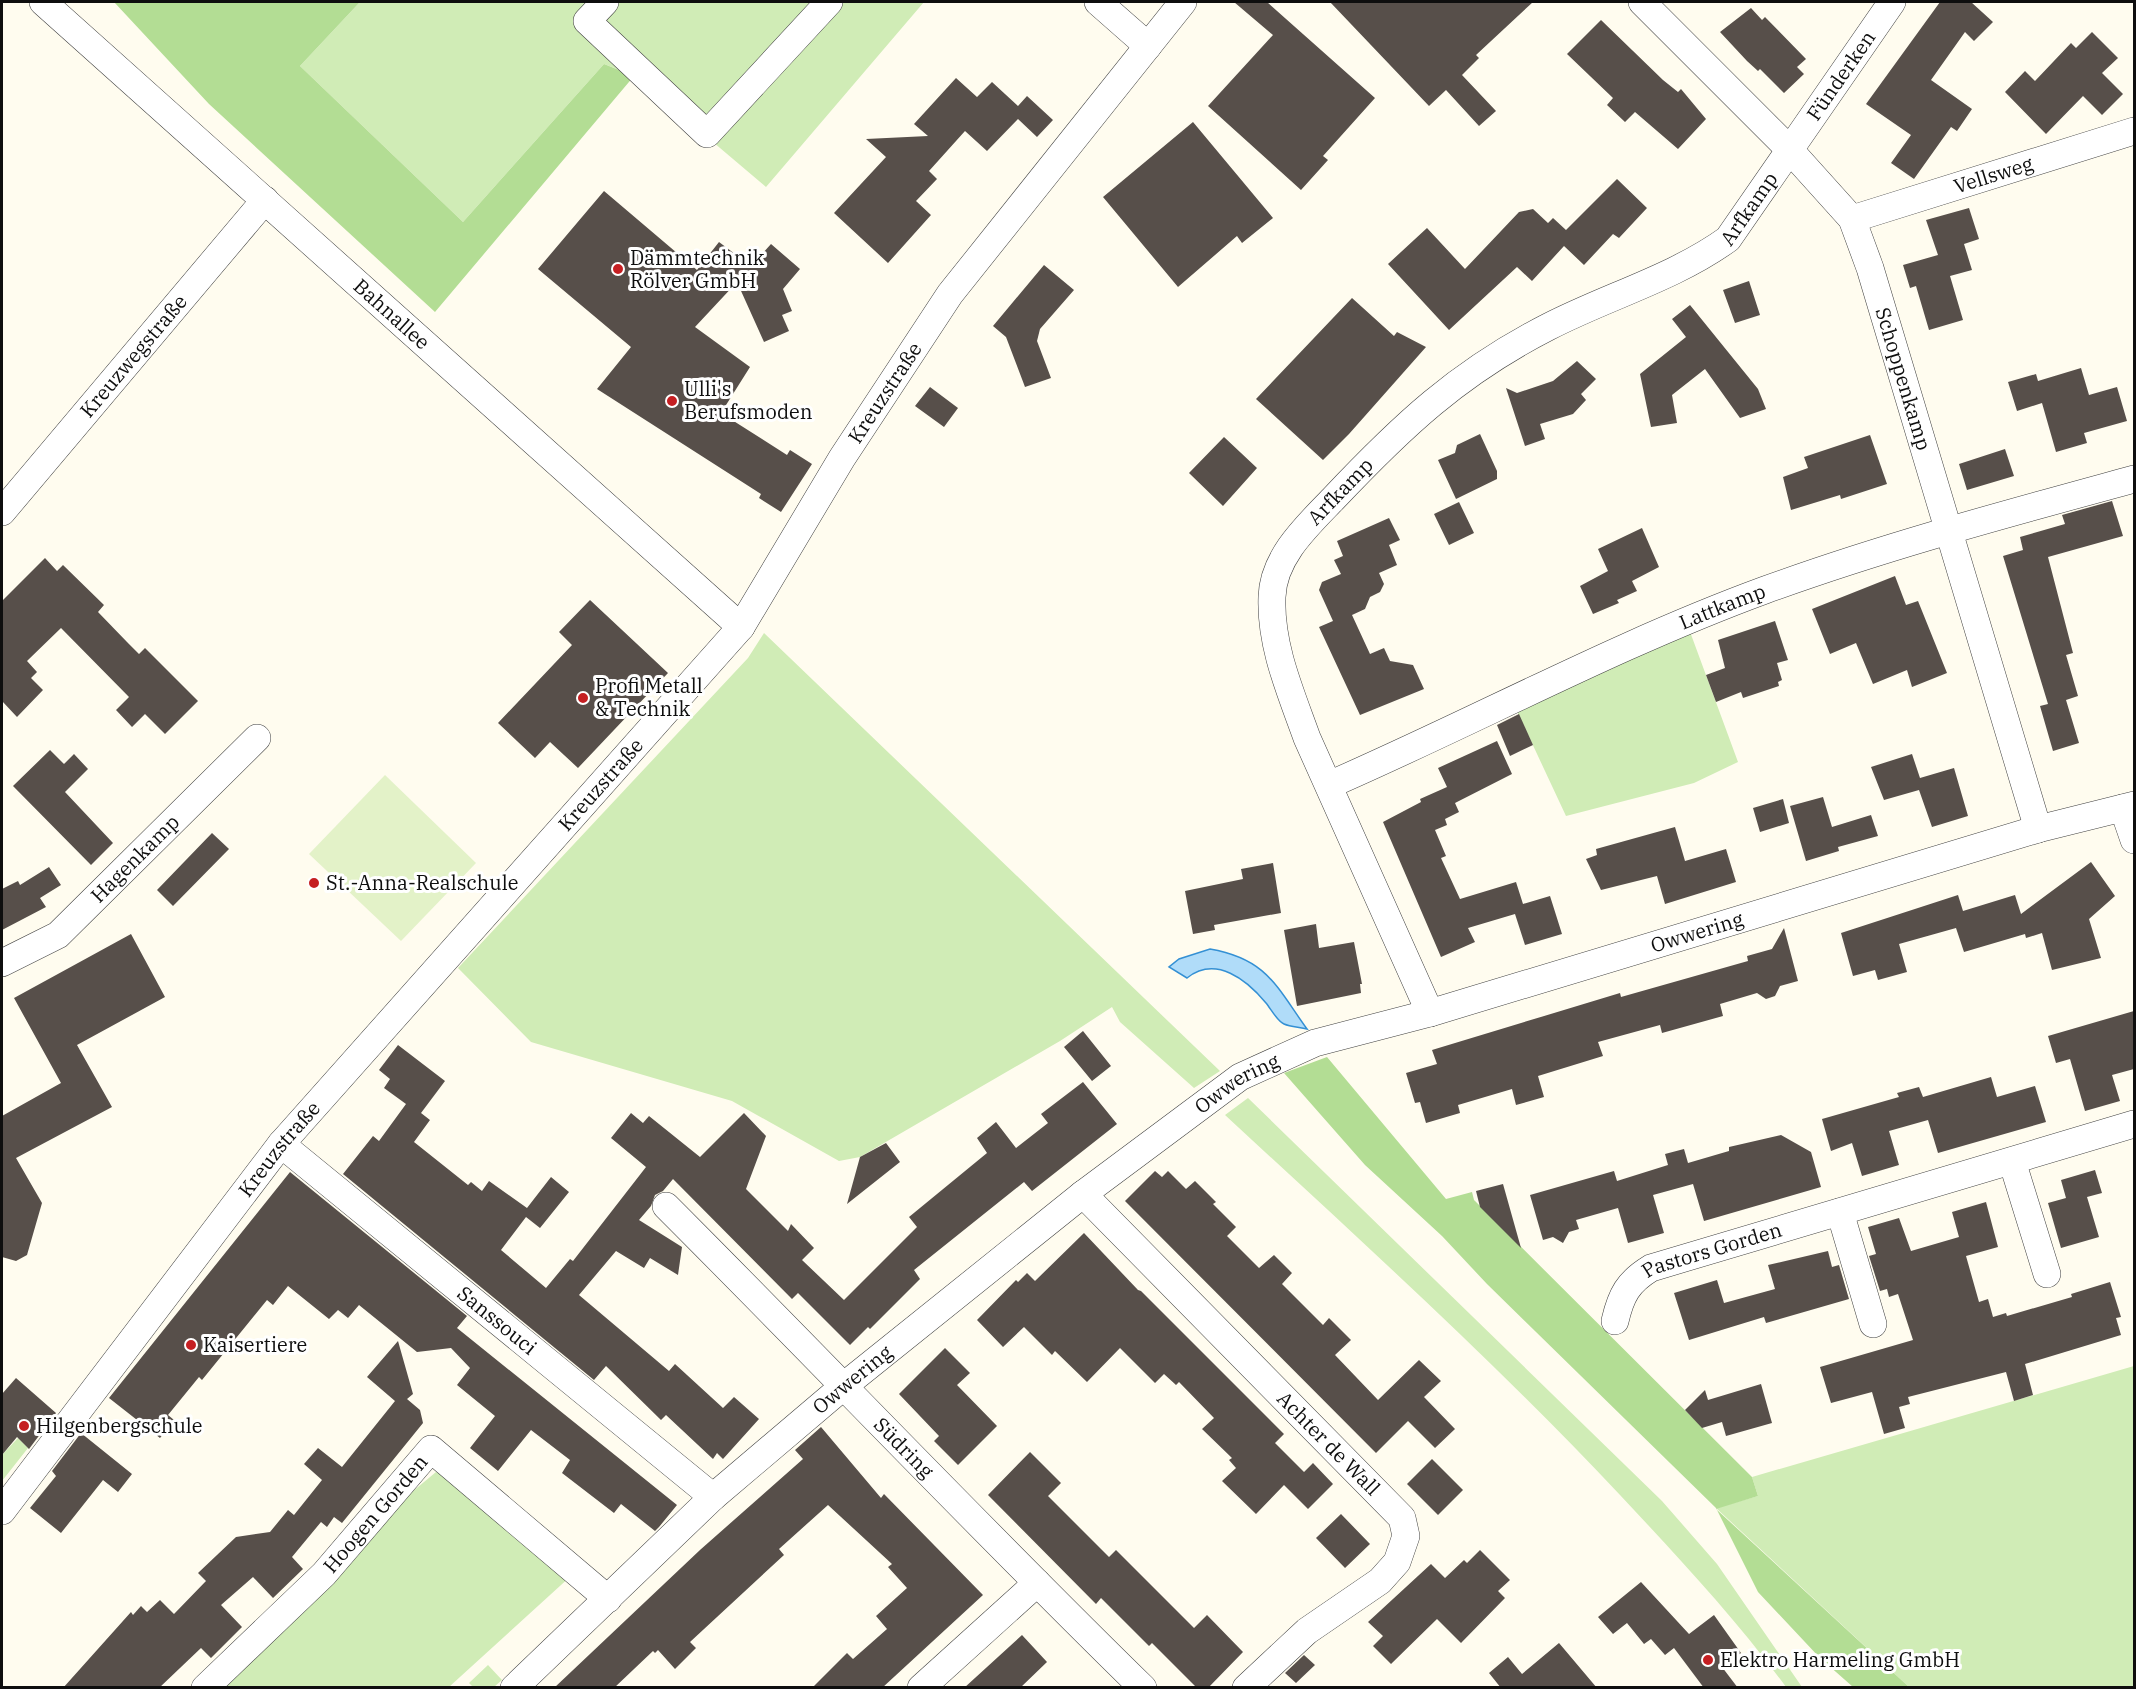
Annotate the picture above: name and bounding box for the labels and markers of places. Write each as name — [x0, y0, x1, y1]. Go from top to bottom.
place label: Dämmtechnik Rölver GmbH — [630, 244, 765, 294]
marker: Dämmtechnik Rölver GmbH — [611, 262, 625, 276]
place label: Ulli's Berufsmoden — [684, 375, 813, 425]
marker: Ulli's Berufsmoden — [665, 394, 679, 408]
place label: Profi Metall & Technik — [595, 672, 703, 722]
marker: Profi Metall & Technik — [576, 691, 590, 705]
place label: St.-Anna-Realschule — [326, 869, 518, 896]
marker: St.-Anna-Realschule — [307, 876, 321, 890]
place label: Kaisertiere — [203, 1331, 307, 1358]
marker: Kaisertiere — [184, 1338, 198, 1352]
place label: Hilgenbergschule — [36, 1412, 203, 1439]
marker: Hilgenbergschule — [17, 1419, 31, 1433]
place label: Elektro Harmeling GmbH — [1720, 1646, 1960, 1673]
marker: Elektro Harmeling GmbH — [1701, 1653, 1715, 1667]

